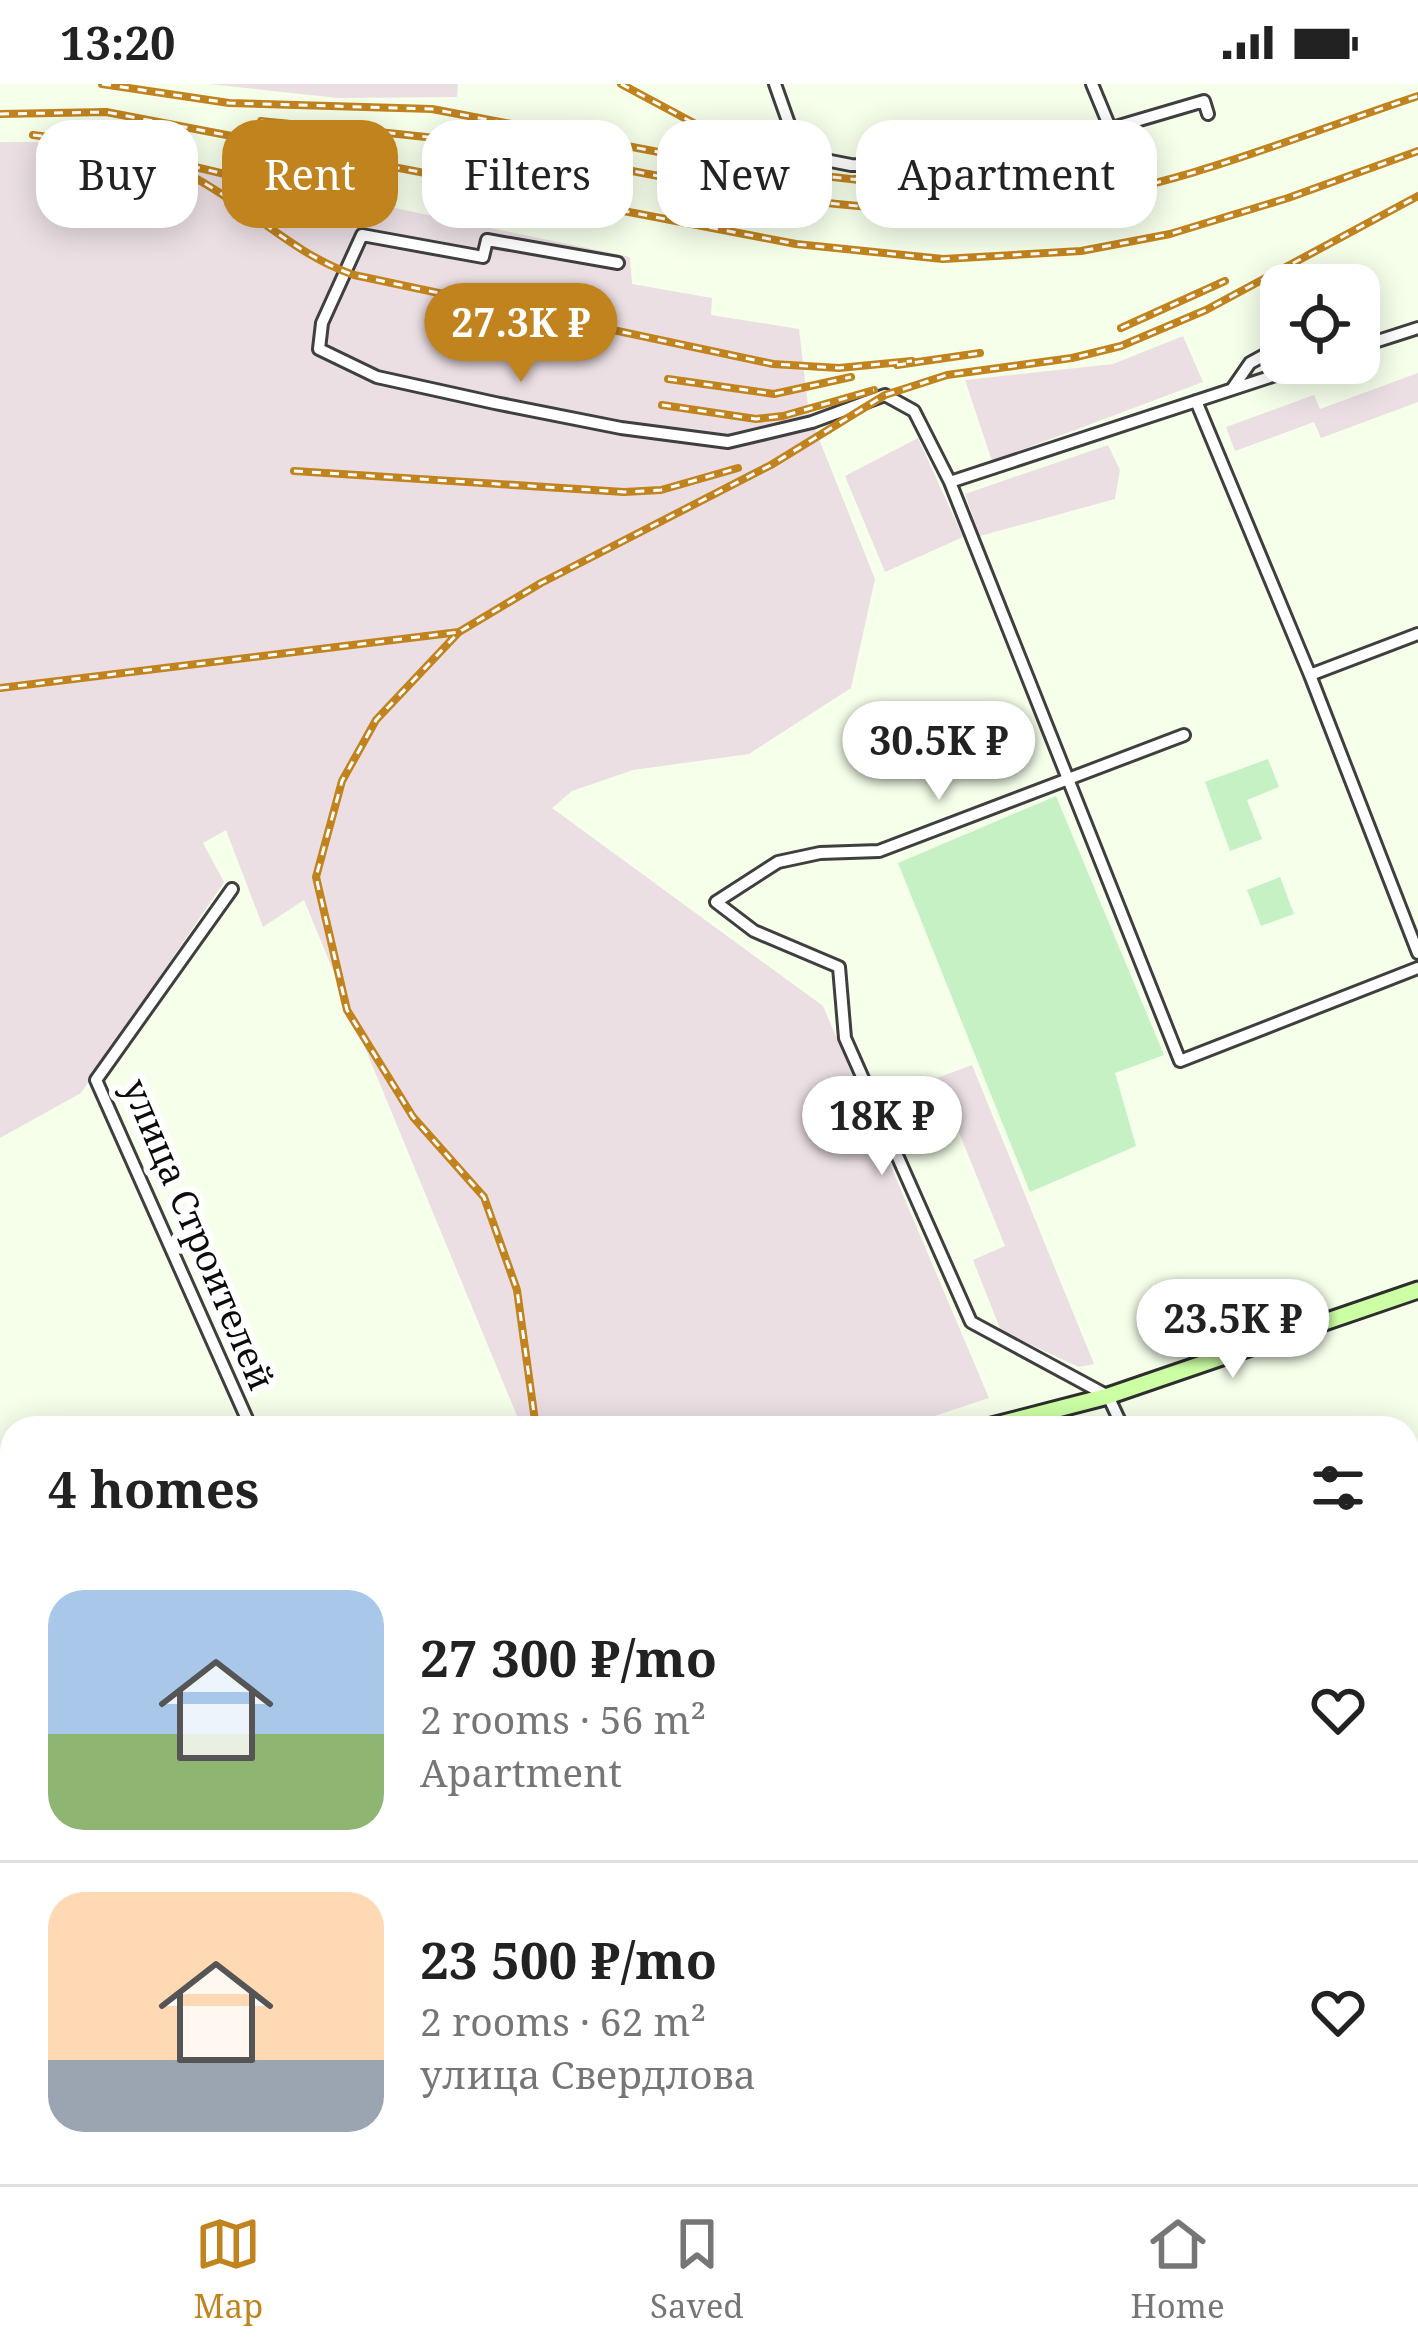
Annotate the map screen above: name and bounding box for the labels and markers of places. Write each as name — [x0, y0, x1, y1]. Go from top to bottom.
pin: 27.3K ₽ — [410, 283, 632, 385]
pin: 30.5K ₽ — [828, 701, 1050, 803]
pin: 18K ₽ — [798, 1076, 966, 1178]
pin: 23.5K ₽ — [1122, 1279, 1344, 1381]

